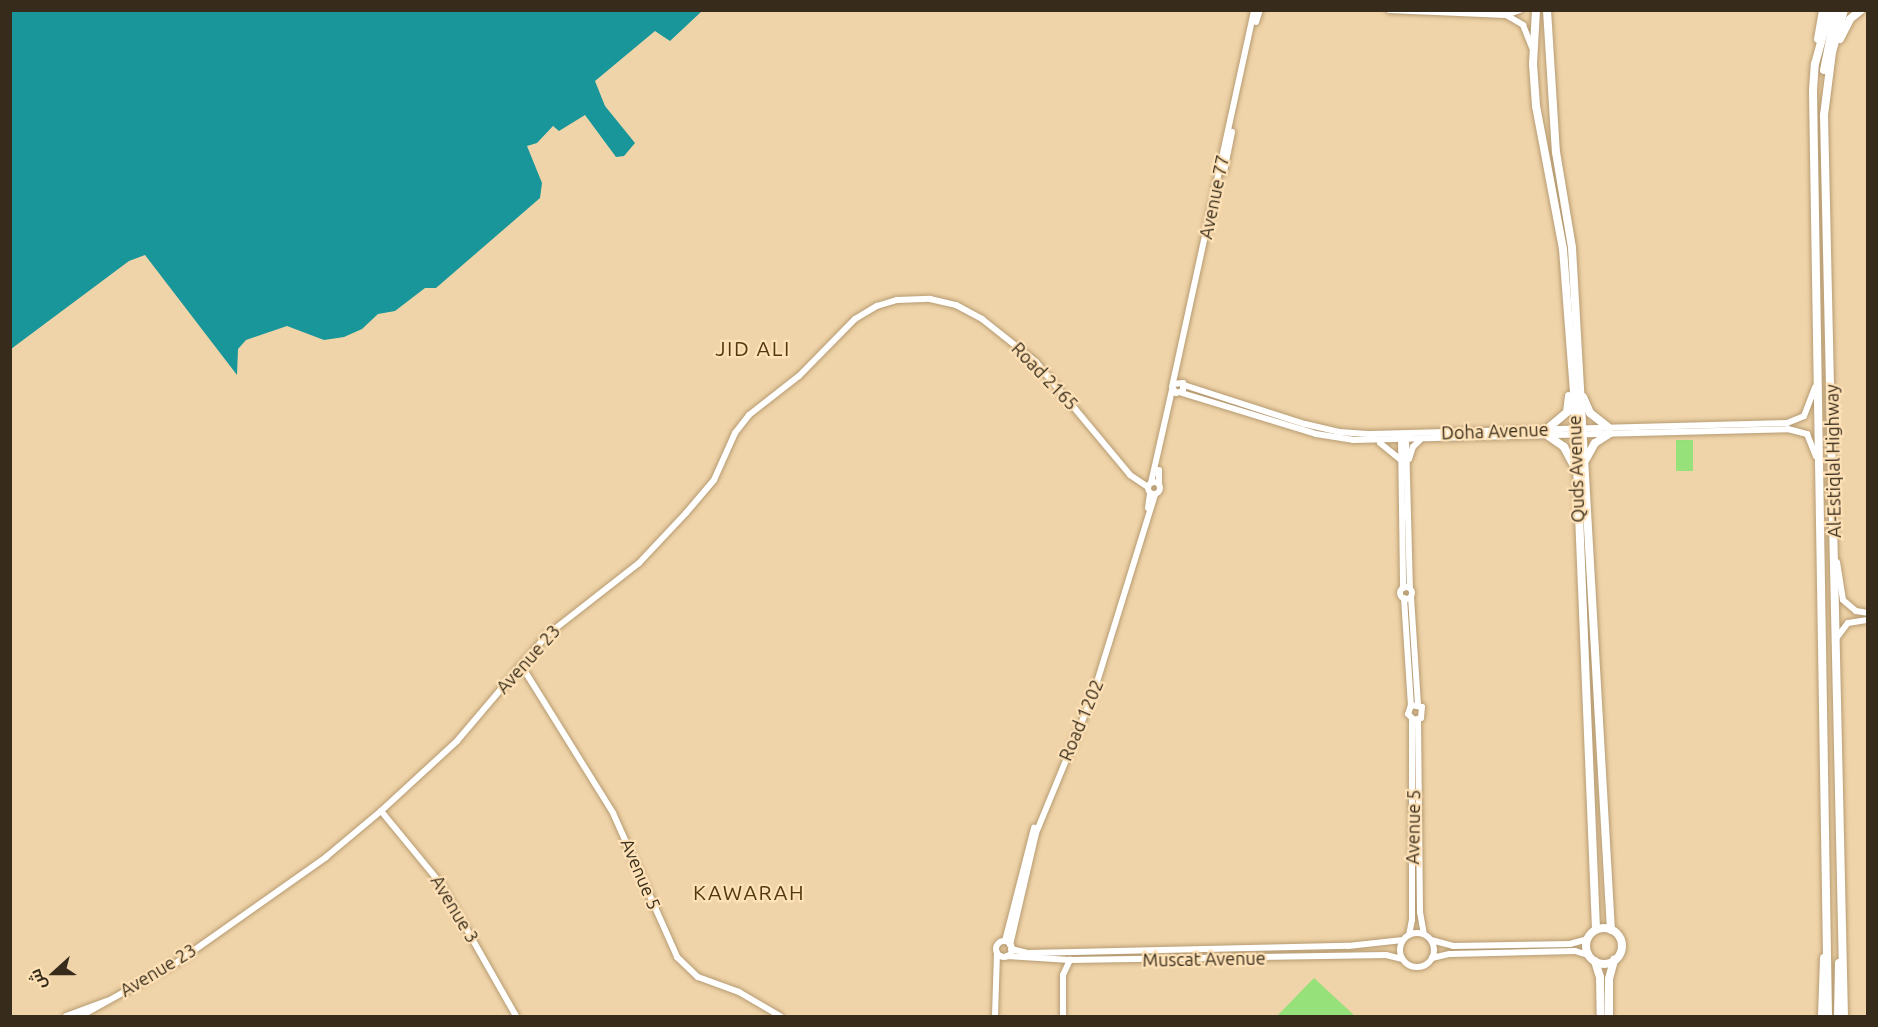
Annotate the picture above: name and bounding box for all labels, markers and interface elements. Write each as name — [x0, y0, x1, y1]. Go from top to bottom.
street label: Avenue 77 — [1195, 153, 1233, 241]
district label: JID ALI — [715, 335, 791, 361]
street label: Road 2165 — [1007, 337, 1083, 415]
street label: Al-Estiqlal Highway — [1821, 384, 1845, 538]
street label: Quds Avenue — [1563, 415, 1589, 523]
street label: Doha Avenue — [1441, 418, 1549, 444]
street label: Avenue 23 — [492, 620, 564, 698]
street label: Road 1202 — [1054, 676, 1108, 764]
street label: Avenue 5 — [1402, 789, 1424, 865]
street label: Avenue 5 — [616, 835, 666, 913]
street label: Avenue 3 — [426, 871, 484, 947]
district label: KAWARAH — [693, 879, 805, 905]
street label: Avenue 23 — [116, 939, 200, 1001]
north arrow — [24, 943, 84, 1003]
street label: Muscat Avenue — [1142, 947, 1266, 971]
text: ش — [25, 967, 49, 992]

